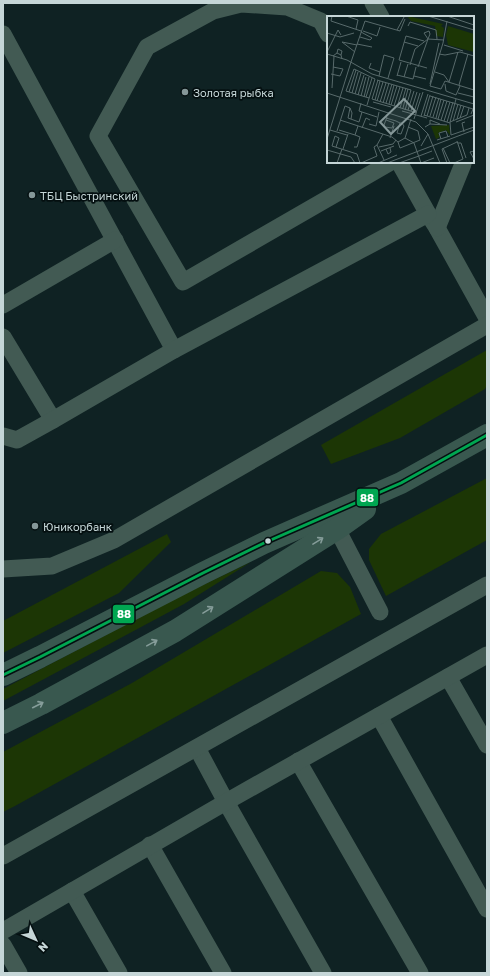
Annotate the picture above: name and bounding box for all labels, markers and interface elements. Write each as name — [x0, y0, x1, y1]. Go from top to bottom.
inset map — [327, 16, 474, 163]
place label: Золотая рыбка — [193, 86, 274, 99]
marker: Золотая рыбка — [180, 87, 190, 97]
place label: ТБЦ Быстринский — [40, 189, 138, 202]
marker: ТБЦ Быстринский — [27, 190, 37, 200]
line badge: 88 — [356, 488, 379, 507]
text: 88 — [360, 491, 374, 504]
place label: Юникорбанк — [43, 520, 113, 533]
marker: Юникорбанк — [30, 521, 40, 531]
unlabelled marker — [263, 536, 273, 546]
one-way arrow — [312, 537, 324, 545]
line badge: 88 — [112, 604, 135, 624]
one-way arrow — [202, 606, 213, 615]
text: 88 — [117, 607, 131, 620]
one-way arrow — [146, 639, 158, 647]
one-way arrow — [32, 701, 44, 708]
north arrow — [16, 920, 56, 960]
text: N — [36, 940, 51, 955]

